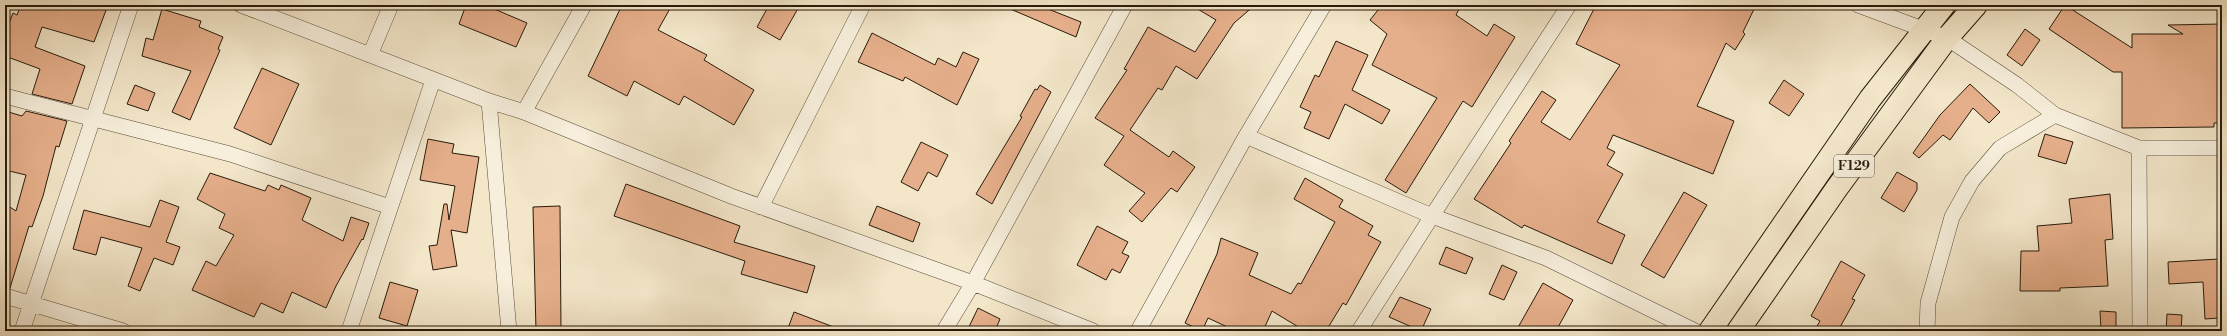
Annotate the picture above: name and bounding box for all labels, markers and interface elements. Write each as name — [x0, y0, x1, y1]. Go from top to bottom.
road number: F129 — [1834, 155, 1874, 177]

